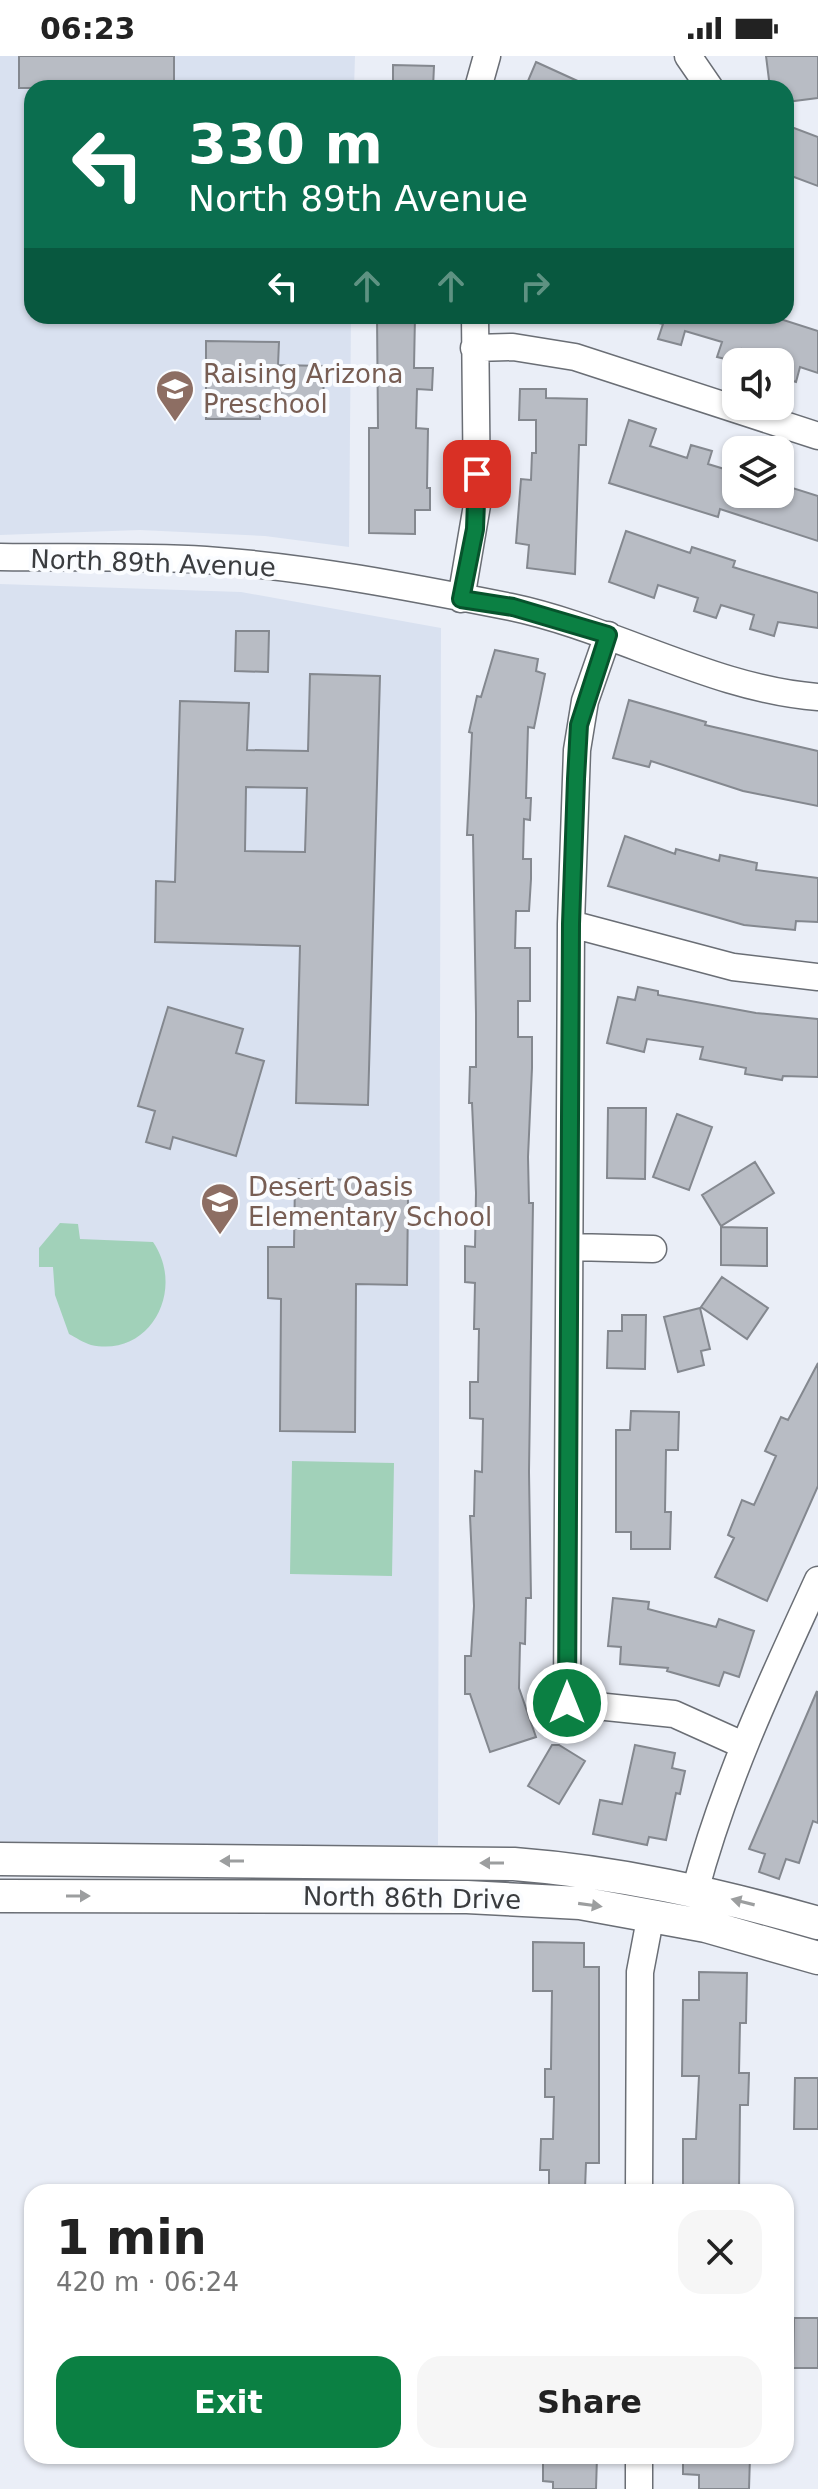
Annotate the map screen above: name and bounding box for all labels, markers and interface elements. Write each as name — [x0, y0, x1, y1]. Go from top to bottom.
text: 06:23 — [40, 11, 136, 46]
text: 330 m — [188, 111, 383, 176]
icon: left — [56, 112, 160, 216]
text: North 89th Avenue — [188, 178, 528, 219]
icon: left — [261, 264, 305, 308]
icon: ahead — [345, 264, 389, 308]
icon: ahead — [429, 264, 473, 308]
icon: right — [513, 264, 557, 308]
map controls — [722, 348, 794, 508]
button: sound — [722, 348, 794, 420]
place label: Raising Arizona Preschool — [203, 359, 403, 419]
school or university icon: Raising Arizona Preschool — [154, 368, 196, 423]
button: layers — [722, 436, 794, 508]
pin — [443, 440, 511, 508]
icon: arrive — [455, 452, 499, 496]
street label: North 89th Avenue — [30, 544, 276, 582]
place label: Desert Oasis Elementary School — [248, 1172, 492, 1232]
school or university icon: Desert Oasis Elementary School — [199, 1181, 241, 1236]
position arrow — [525, 1661, 609, 1745]
one-way arrow — [219, 1855, 244, 1868]
one-way arrow — [479, 1857, 504, 1870]
street label: North 86th Drive — [303, 1881, 521, 1915]
one-way arrow — [66, 1890, 91, 1902]
one-way arrow — [730, 1895, 755, 1907]
one-way arrow — [578, 1899, 603, 1912]
text: 1 min — [56, 2209, 207, 2265]
button: close — [678, 2210, 762, 2294]
text: 420 m · 06:24 — [56, 2267, 239, 2297]
button: Exit — [56, 2356, 401, 2448]
button: Share — [417, 2356, 762, 2448]

